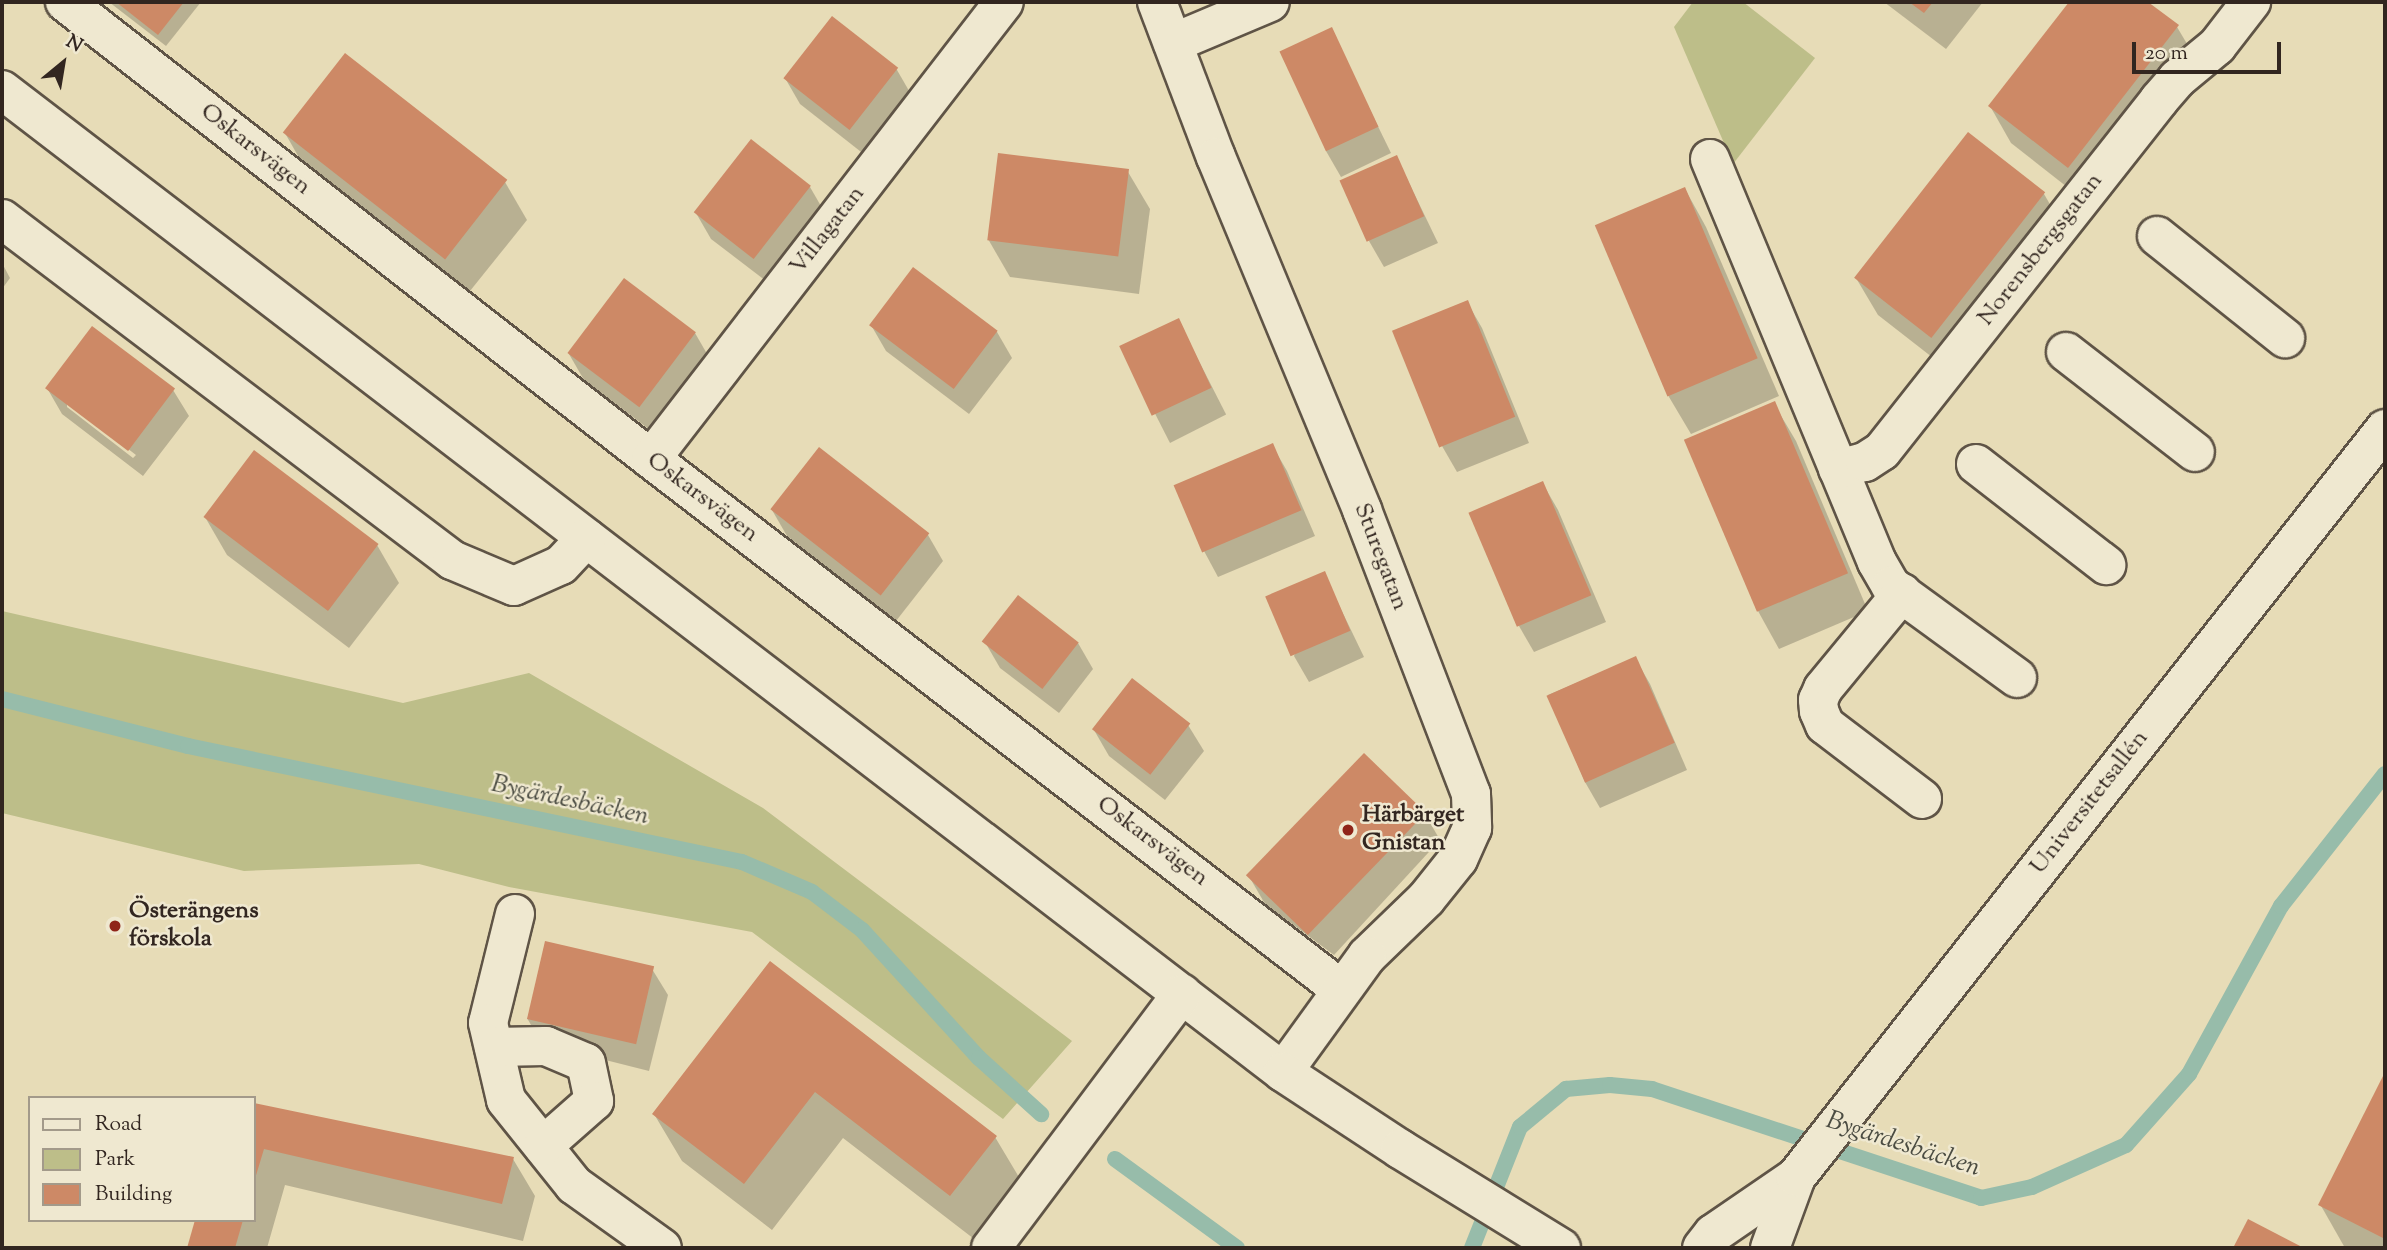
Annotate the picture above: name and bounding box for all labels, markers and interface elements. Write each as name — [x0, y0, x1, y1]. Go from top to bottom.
north arrow — [28, 28, 98, 98]
scale bar — [2135, 28, 2284, 72]
text: N — [60, 29, 87, 60]
text: 20 m — [2145, 39, 2188, 69]
street label: Oskarsvägen — [194, 98, 316, 202]
street label: Norensbergsgatan — [1972, 168, 2110, 332]
street label: Villagatan — [784, 181, 872, 281]
street label: Oskarsvägen — [640, 447, 764, 549]
street label: Sturegatan — [1346, 499, 1414, 615]
street label: Universitetsallén — [2025, 725, 2155, 881]
water label: Bygärdesbäcken — [488, 769, 652, 833]
street label: Oskarsvägen — [1090, 791, 1214, 893]
place label: Härbärget Gnistan — [1362, 802, 1464, 858]
marker: Härbärget Gnistan — [1340, 822, 1356, 838]
place label: Österängens förskola — [129, 898, 259, 954]
marker: Österängens förskola — [107, 918, 123, 934]
legend — [28, 1096, 256, 1222]
water label: Bygärdesbäcken — [1822, 1105, 1984, 1185]
text: Road — [95, 1110, 142, 1140]
text: Park — [95, 1145, 135, 1175]
text: Building — [95, 1180, 172, 1210]

